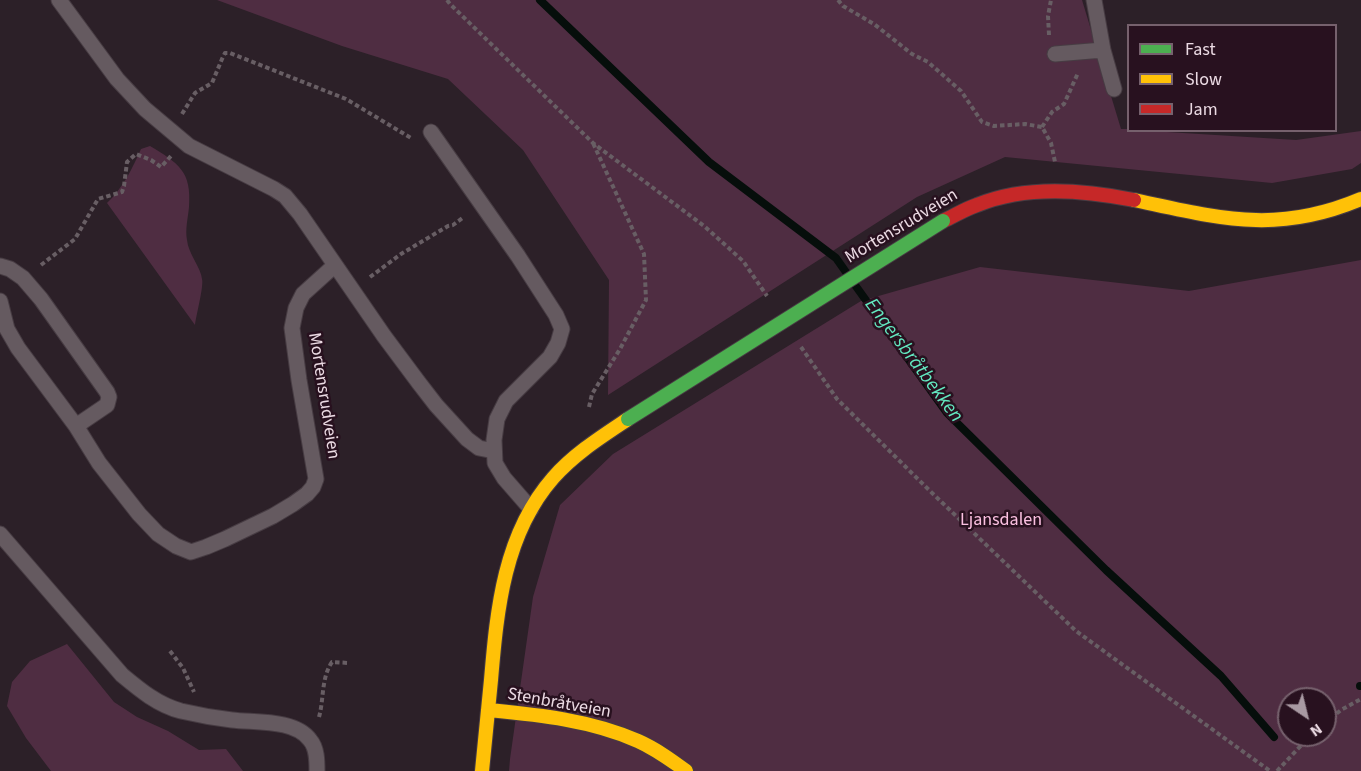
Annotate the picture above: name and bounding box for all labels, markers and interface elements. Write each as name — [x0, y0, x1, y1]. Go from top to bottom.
legend — [1127, 24, 1337, 132]
text: Fast — [1185, 37, 1216, 62]
text: Slow — [1185, 67, 1222, 92]
text: Jam — [1185, 97, 1218, 122]
street label: Mortensrudveien — [842, 185, 962, 269]
water label: Engersbråtbekken — [859, 294, 967, 428]
street label: Mortensrudveien — [302, 331, 344, 461]
park label: Ljansdalen — [960, 510, 1042, 532]
street label: Stenbråtveien — [505, 684, 613, 724]
north arrow — [1277, 687, 1337, 747]
text: N — [1306, 718, 1327, 742]

